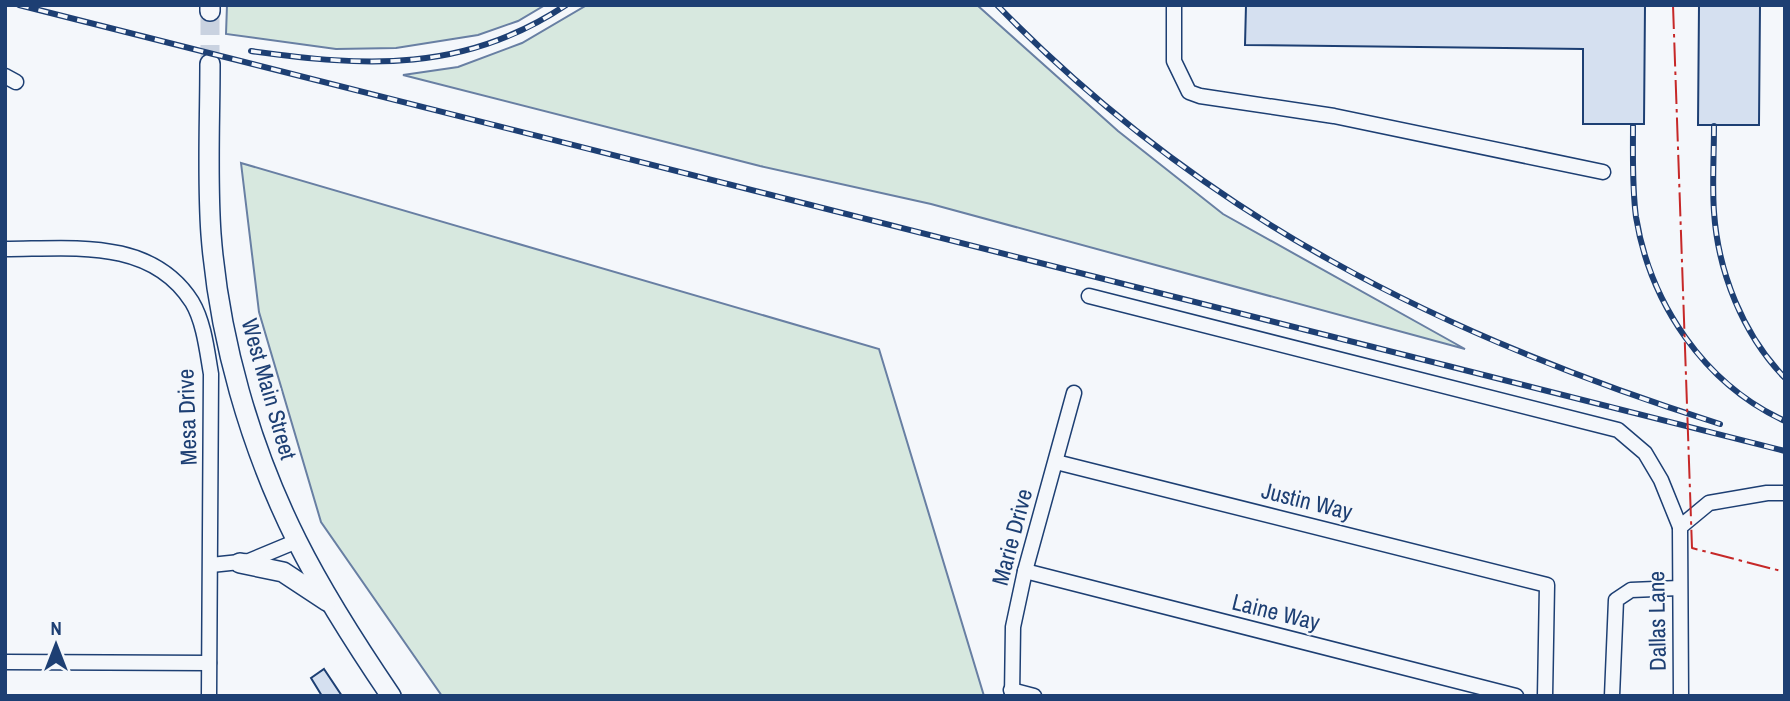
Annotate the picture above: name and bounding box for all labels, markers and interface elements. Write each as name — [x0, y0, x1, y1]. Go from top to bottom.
street label: West Main Street — [235, 315, 304, 463]
street label: Mesa Drive — [169, 368, 204, 466]
street label: Justin Way — [1258, 474, 1356, 527]
street label: Marie Drive — [984, 485, 1039, 588]
street label: Dallas Lane — [1640, 571, 1673, 671]
street label: Laine Way — [1229, 586, 1324, 638]
north arrow — [21, 610, 91, 680]
text: N — [50, 615, 62, 641]

